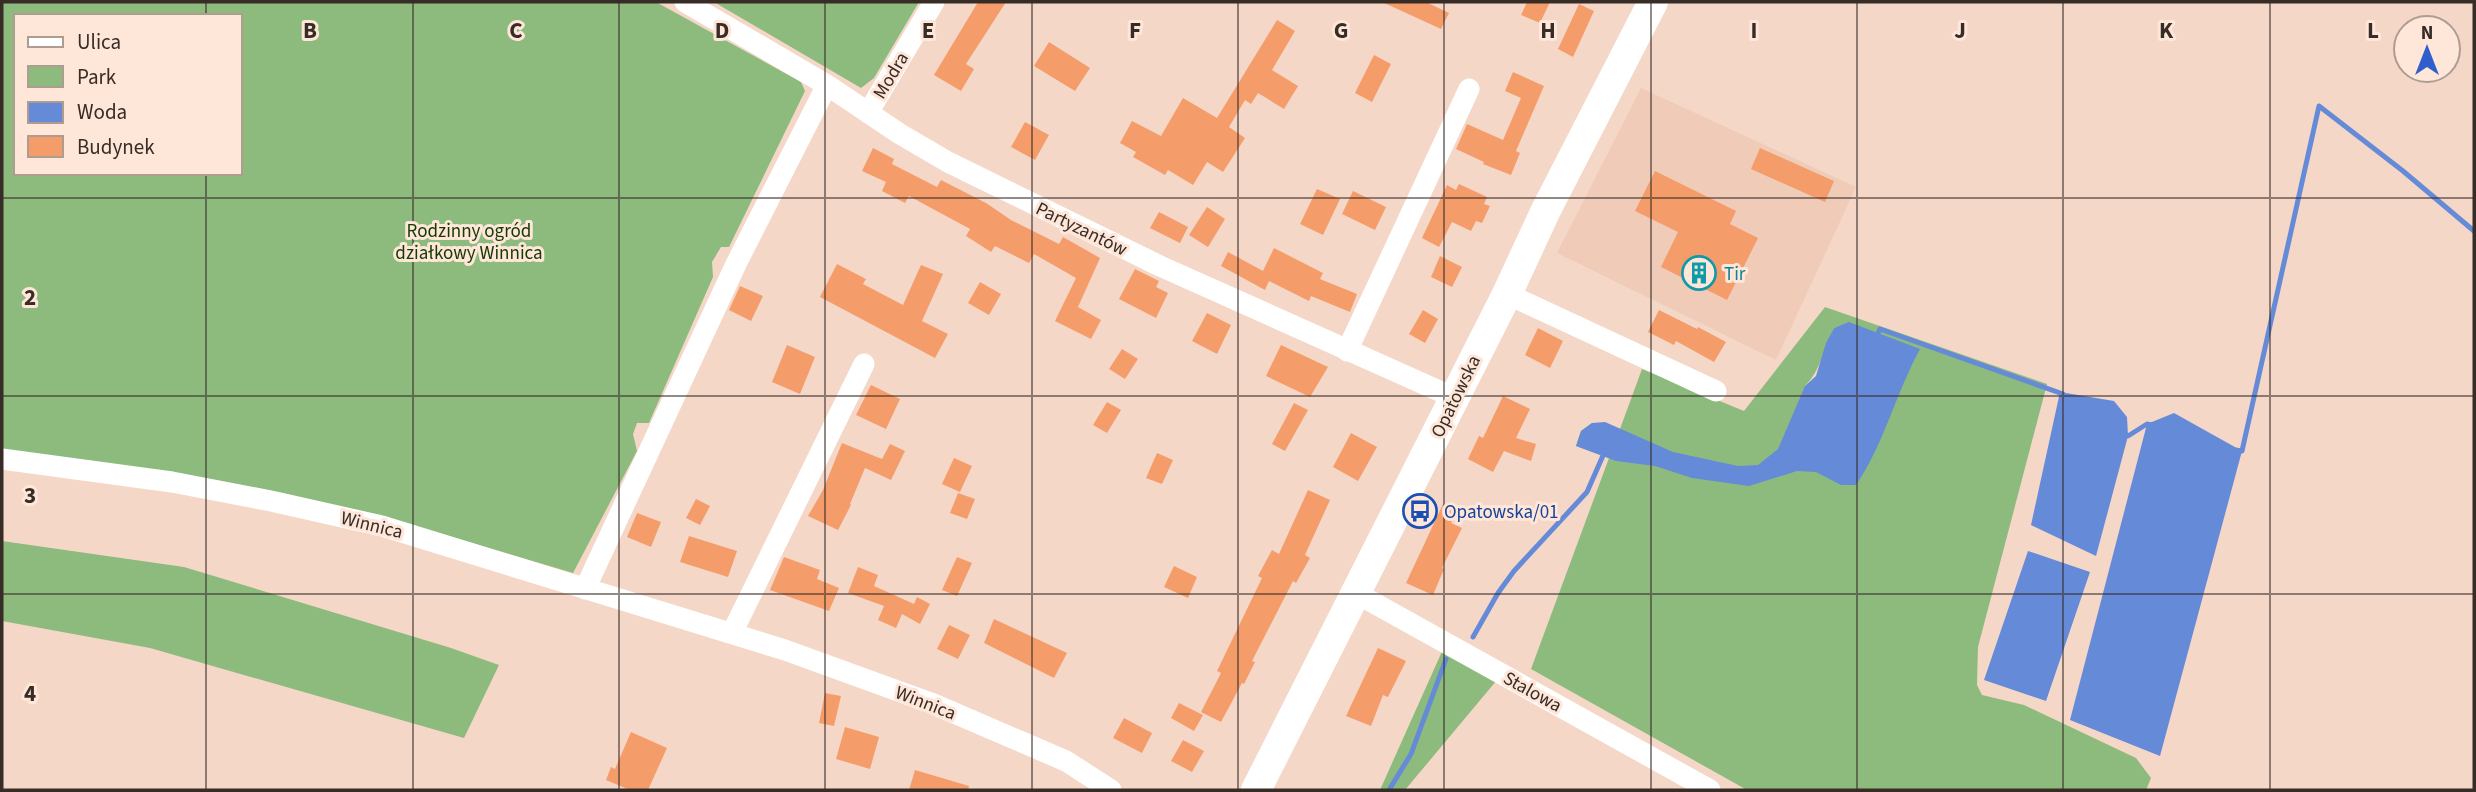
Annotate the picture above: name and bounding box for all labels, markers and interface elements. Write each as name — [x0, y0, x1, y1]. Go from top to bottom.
legend — [14, 14, 242, 175]
text: B — [303, 14, 317, 47]
text: C — [509, 14, 523, 47]
text: D — [715, 14, 729, 47]
text: E — [922, 14, 934, 47]
text: F — [1129, 14, 1141, 47]
text: G — [1334, 14, 1348, 47]
text: H — [1540, 14, 1556, 47]
text: I — [1751, 14, 1757, 47]
text: J — [1954, 14, 1966, 47]
text: K — [2159, 14, 2174, 47]
text: L — [2367, 14, 2379, 47]
north arrow — [2392, 14, 2462, 84]
text: N — [2421, 20, 2433, 47]
text: Ulica — [77, 27, 121, 57]
street label: Modra — [867, 47, 916, 104]
text: Park — [77, 62, 117, 92]
text: Woda — [77, 97, 127, 127]
text: Budynek — [77, 132, 155, 162]
street label: Partyzantów — [1031, 196, 1132, 263]
park label: Rodzinny ogród działkowy Winnica — [395, 218, 543, 267]
building icon: Tir — [1680, 254, 1718, 292]
place label: Tir — [1724, 261, 1746, 288]
text: 2 — [24, 281, 36, 314]
street label: Opatowska — [1425, 351, 1488, 443]
text: 3 — [24, 479, 36, 512]
bus stop icon: Opatowska/01 — [1401, 492, 1439, 530]
place label: Opatowska/01 — [1444, 499, 1559, 526]
street label: Winnica — [338, 505, 406, 546]
street label: Stalowa — [1498, 665, 1567, 719]
text: 4 — [24, 677, 36, 710]
street label: Winnica — [891, 679, 960, 727]

